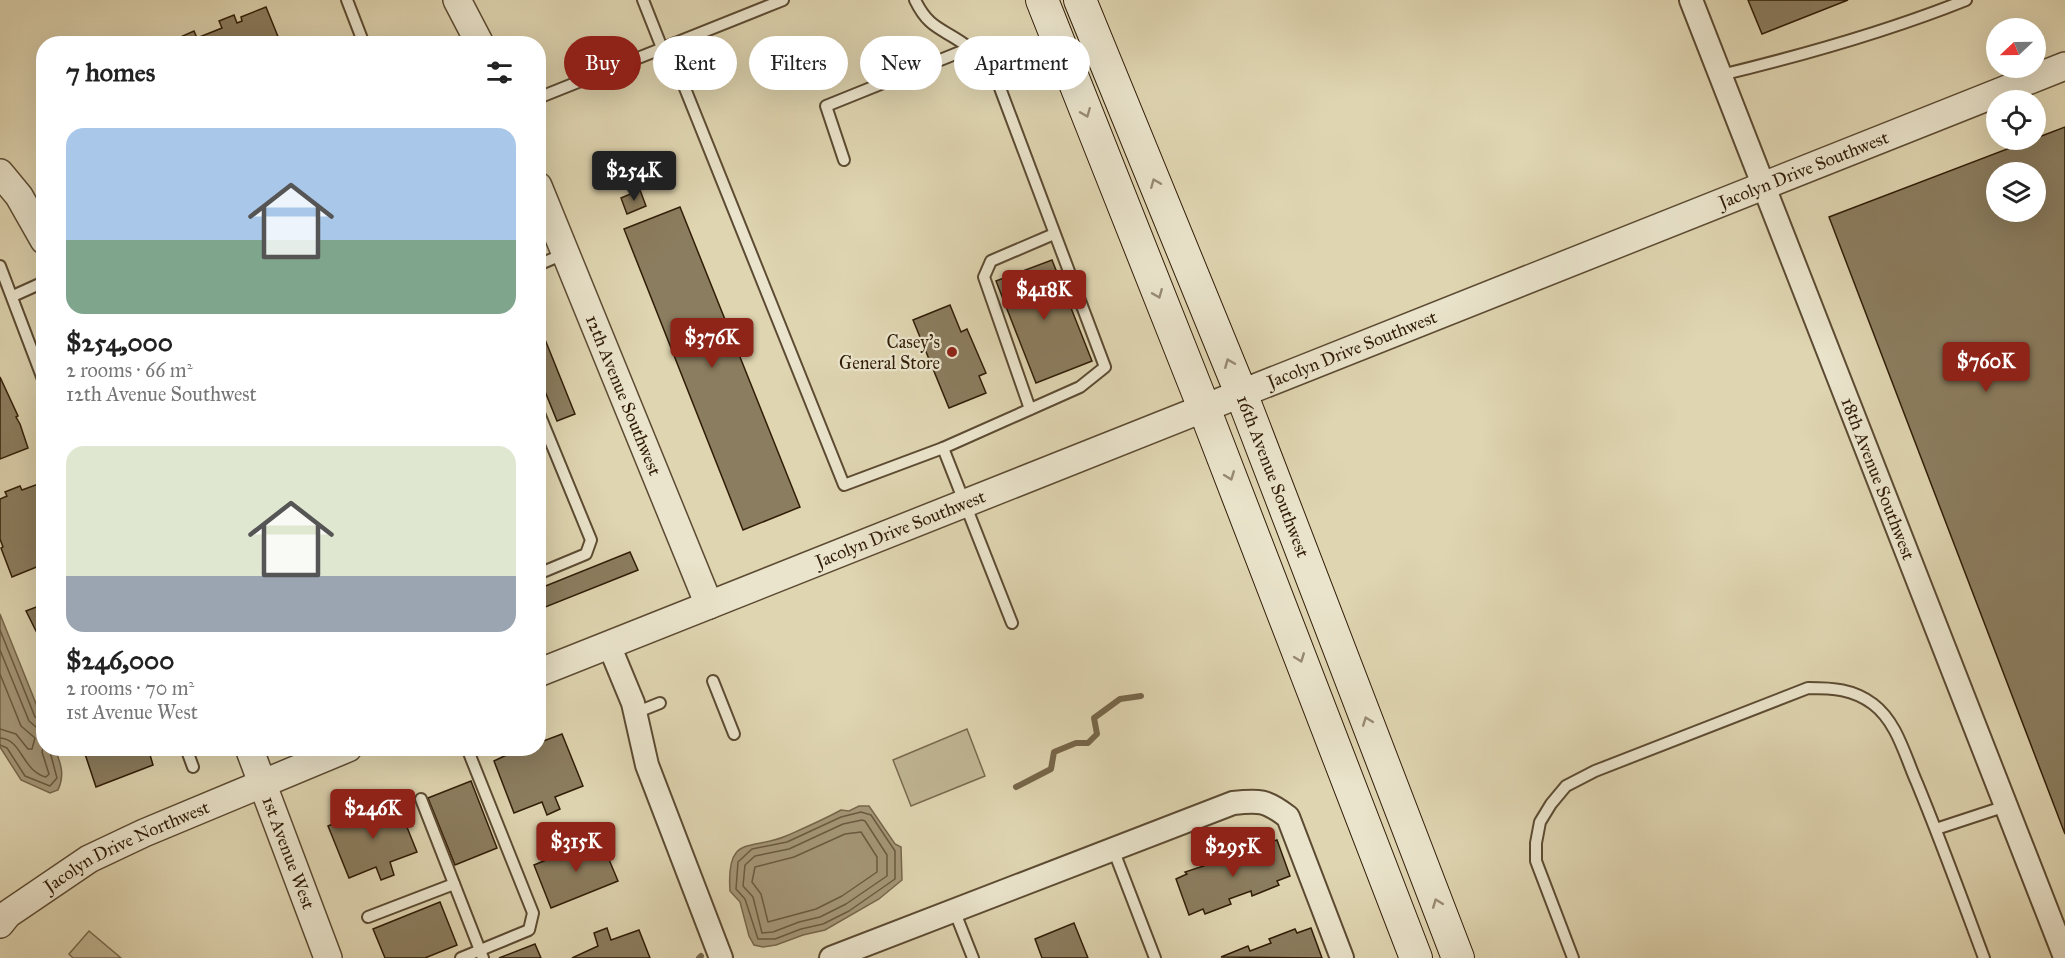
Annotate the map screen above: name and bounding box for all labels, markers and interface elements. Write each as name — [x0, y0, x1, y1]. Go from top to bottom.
north arrow — [1986, 18, 2046, 78]
map controls — [1986, 18, 2046, 222]
chip: Buy — [564, 36, 641, 90]
chip: Rent — [653, 36, 737, 90]
chip: Filters — [749, 36, 848, 90]
chip: New — [860, 36, 942, 90]
chip: Apartment — [954, 36, 1090, 90]
text: 7 homes — [66, 56, 155, 88]
icon: filters — [483, 56, 516, 89]
button: locate — [1986, 90, 2046, 150]
one-way arrow — [1079, 107, 1092, 118]
street label: Jacolyn Drive Southwest — [1714, 126, 1892, 215]
pin: $254K — [592, 151, 676, 202]
text: $254K — [606, 158, 662, 182]
button: layers — [1986, 162, 2046, 222]
icon: home — [237, 167, 345, 275]
one-way arrow — [1150, 178, 1162, 189]
pin: $418K — [1002, 270, 1086, 321]
text: $418K — [1016, 277, 1072, 301]
one-way arrow — [1151, 288, 1164, 299]
street label: Jacolyn Drive Southwest — [1262, 306, 1441, 395]
street label: 12th Avenue Southwest — [581, 312, 666, 479]
pin: $376K — [670, 318, 754, 369]
text: $376K — [684, 325, 740, 349]
text: $254,000 — [66, 326, 173, 358]
place label: Casey's General Store — [839, 331, 940, 374]
pin: $760K — [1944, 342, 2028, 393]
marker: Casey's General Store — [945, 345, 959, 359]
text: $760K — [1957, 349, 2015, 373]
text: 2 rooms · 66 m² — [66, 358, 192, 382]
one-way arrow — [1223, 358, 1236, 369]
text: 12th Avenue Southwest — [66, 382, 257, 406]
street label: 16th Avenue Southwest — [1232, 392, 1314, 561]
street label: 18th Avenue Southwest — [1836, 394, 1920, 564]
one-way arrow — [1223, 469, 1235, 480]
icon: home — [237, 485, 345, 593]
street label: Jacolyn Drive Southwest — [810, 485, 989, 574]
text: $246,000 — [66, 644, 174, 676]
one-way arrow — [1293, 651, 1305, 662]
text: 2 rooms · 70 m² — [66, 676, 194, 700]
text: 1st Avenue West — [66, 700, 198, 724]
one-way arrow — [1362, 717, 1374, 728]
pin: $246K — [331, 789, 415, 840]
street label: 1st Avenue West — [257, 793, 320, 913]
street label: Jacolyn Drive Northwest — [38, 796, 213, 899]
text: $246K — [344, 796, 402, 820]
pin: $315K — [534, 822, 618, 873]
pin: $295K — [1191, 827, 1275, 878]
text: $315K — [550, 829, 602, 853]
text: $295K — [1205, 834, 1261, 858]
one-way arrow — [1432, 899, 1444, 910]

